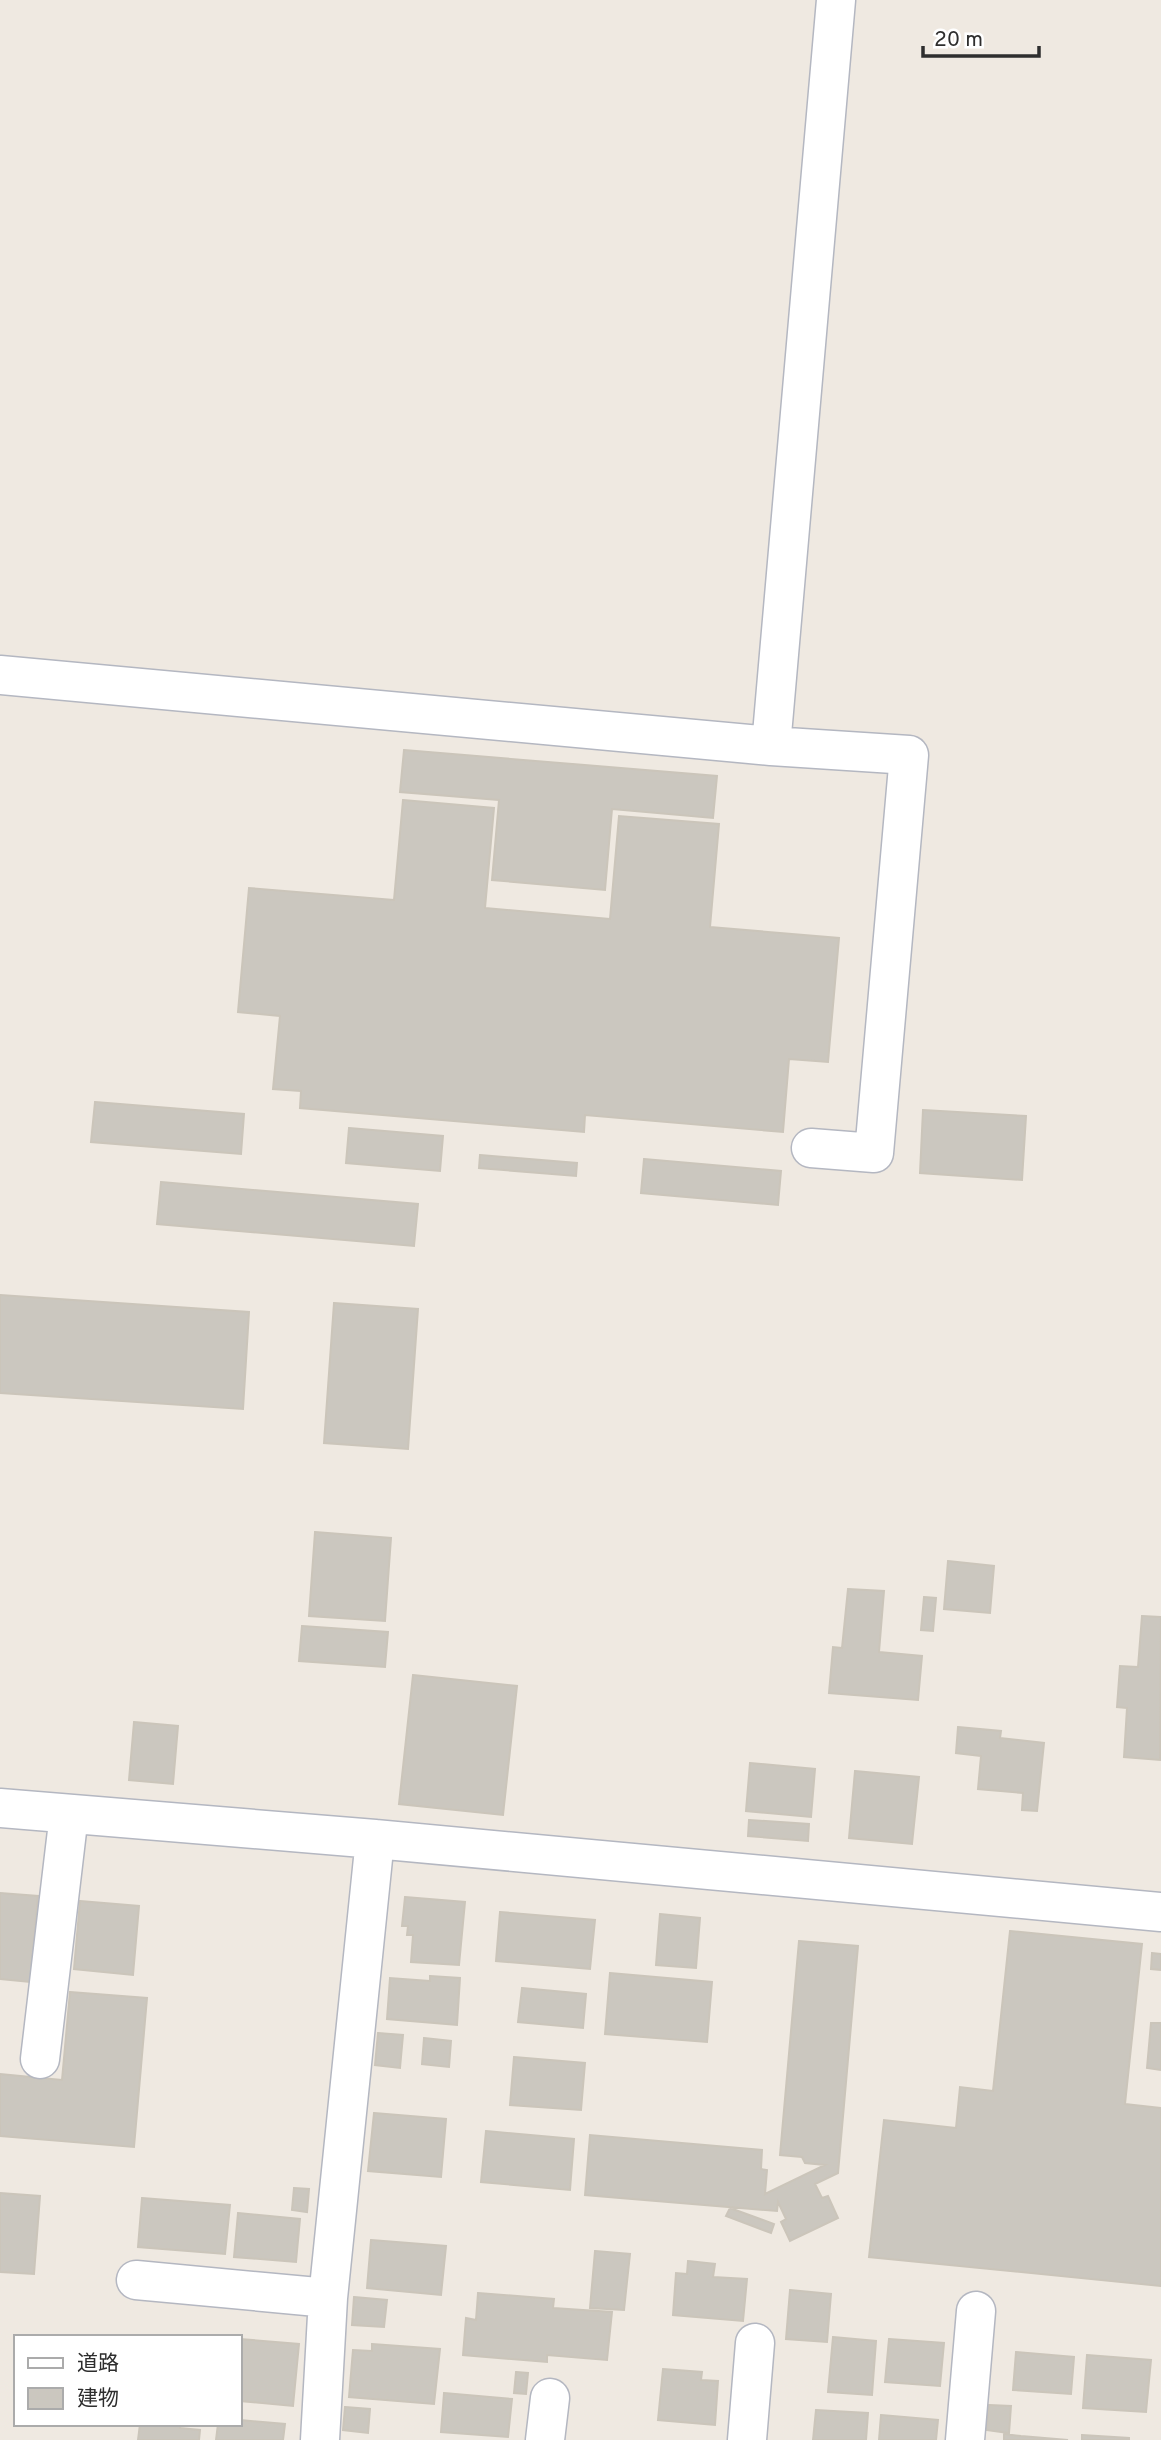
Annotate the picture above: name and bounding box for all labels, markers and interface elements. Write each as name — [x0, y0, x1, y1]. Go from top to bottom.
scale bar — [923, 14, 1038, 58]
text: 20 m — [934, 27, 983, 54]
legend — [14, 2335, 242, 2426]
text: 道路 — [77, 2351, 119, 2378]
text: 建物 — [77, 2386, 119, 2413]

